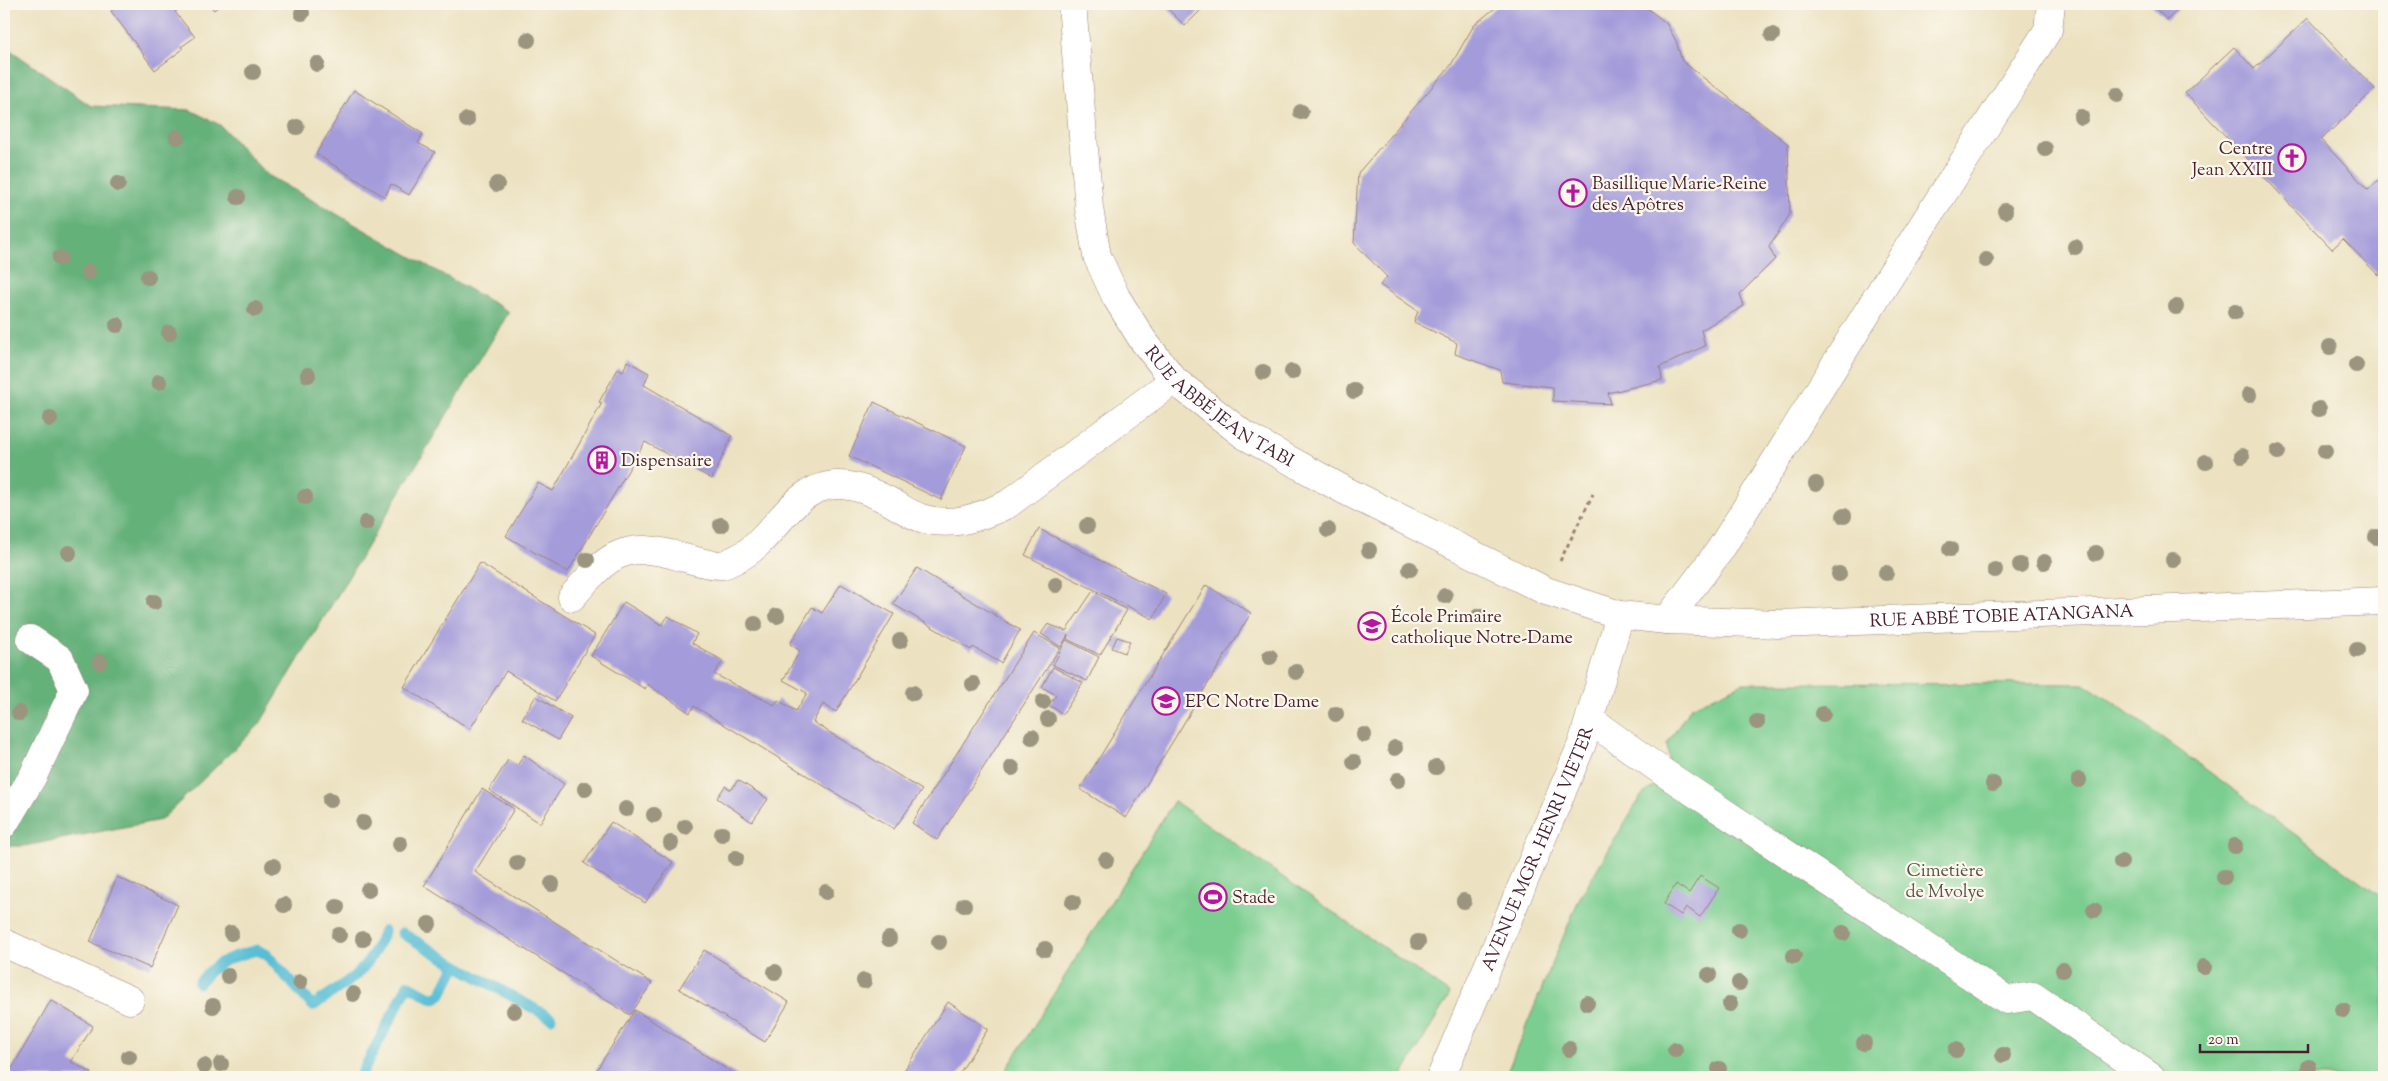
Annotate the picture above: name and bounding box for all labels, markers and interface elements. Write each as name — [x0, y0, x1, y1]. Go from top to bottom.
place label: Centre Jean XXIII — [2191, 137, 2273, 184]
church icon: Centre Jean XXIII — [2277, 143, 2307, 173]
place label: Basillique Marie-Reine des Apôtres — [1592, 172, 1767, 219]
church icon: Basillique Marie-Reine des Apôtres — [1558, 178, 1588, 208]
street label: RUE ABBÉ JEAN TABI — [1137, 341, 1298, 475]
building icon: Dispensaire — [587, 445, 617, 475]
place label: Dispensaire — [621, 449, 712, 475]
street label: RUE ABBÉ TOBIE ATANGANA — [1869, 600, 2135, 636]
place label: École Primaire catholique Notre-Dame — [1391, 605, 1573, 652]
school or university icon: École Primaire catholique Notre-Dame — [1357, 611, 1387, 641]
school or university icon: EPC Notre Dame — [1151, 686, 1181, 716]
place label: EPC Notre Dame — [1185, 690, 1319, 716]
street label: AVENUE MGR. HENRI VIETER — [1476, 723, 1602, 976]
park label: Cimetière de Mvolye — [1906, 859, 1984, 906]
sports icon: Stade — [1198, 882, 1228, 912]
place label: Stade — [1232, 886, 1275, 912]
scale bar — [2200, 1021, 2308, 1053]
text: 20 m — [2208, 1030, 2239, 1051]

